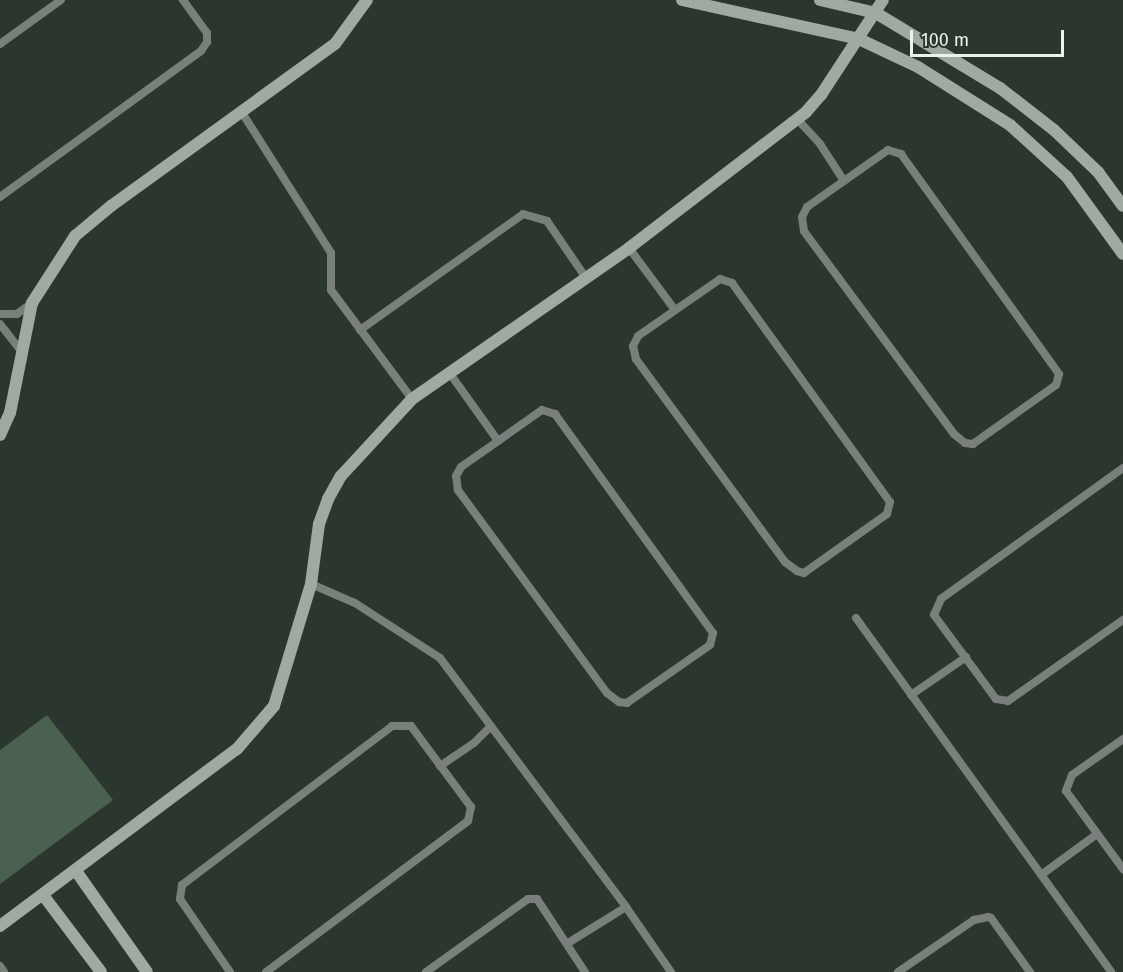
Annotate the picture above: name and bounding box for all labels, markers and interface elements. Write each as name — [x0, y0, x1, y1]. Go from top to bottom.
scale bar — [913, 18, 1068, 56]
text: 100 m — [921, 29, 969, 51]

